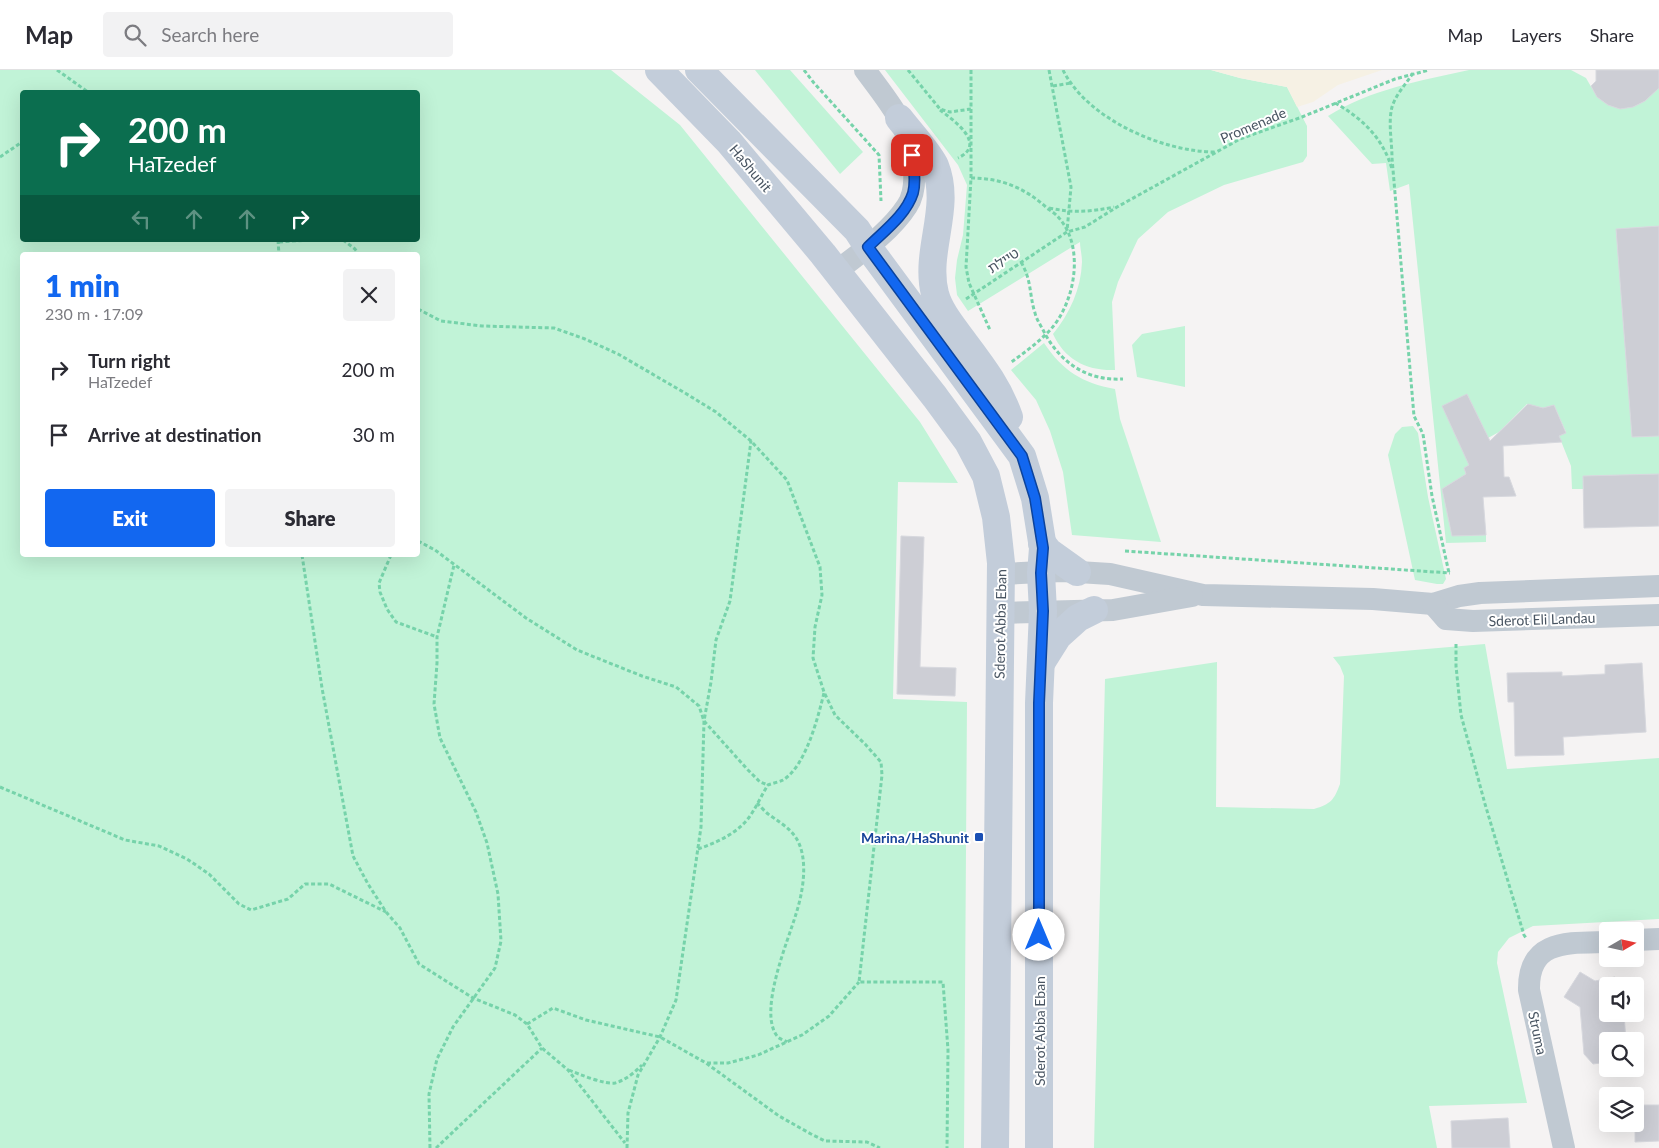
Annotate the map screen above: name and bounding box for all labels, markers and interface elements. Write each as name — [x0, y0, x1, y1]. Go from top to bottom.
search box — [103, 12, 453, 57]
text: Map — [25, 20, 73, 49]
icon: search — [121, 21, 149, 49]
text: Search here — [161, 23, 259, 46]
text: Map — [1447, 24, 1483, 46]
text: Layers — [1511, 24, 1562, 46]
text: Share — [1590, 24, 1634, 46]
street label: Promenade — [1217, 104, 1289, 146]
text: 200 m — [128, 108, 227, 150]
icon: right — [45, 110, 110, 175]
pin — [891, 134, 933, 176]
street label: HaShunit — [726, 141, 776, 195]
icon: arrive — [898, 141, 926, 169]
text: HaTzedef — [128, 150, 216, 177]
icon: left — [127, 205, 155, 233]
icon: ahead — [180, 205, 208, 233]
icon: ahead — [233, 205, 261, 233]
icon: right — [286, 205, 314, 233]
street label: טיילת — [984, 244, 1022, 276]
text: 1 min — [45, 267, 120, 303]
button: close — [343, 269, 395, 321]
text: 230 m · 17:09 — [45, 304, 144, 323]
text: Turn right — [88, 349, 170, 372]
icon: right — [45, 356, 73, 384]
text: 200 m — [341, 358, 395, 381]
text: HaTzedef — [88, 372, 152, 391]
icon: arrive — [45, 421, 73, 449]
text: Arrive at destination — [88, 423, 261, 446]
text: 30 m — [352, 423, 395, 446]
button: Exit — [45, 489, 215, 547]
button: Share — [225, 489, 395, 547]
street label: Sderot Abba Eban — [991, 569, 1009, 679]
street label: Sderot Eli Landau — [1488, 609, 1596, 629]
place label: Marina/HaShunit — [861, 829, 970, 846]
marker: Marina/HaShunit — [973, 831, 985, 843]
position arrow — [1012, 908, 1064, 960]
north arrow — [1599, 922, 1644, 968]
map controls — [1599, 922, 1644, 1132]
street label: Sderot Abba Eban — [1031, 976, 1048, 1086]
button: sound — [1599, 977, 1644, 1022]
street label: Struma — [1525, 1010, 1551, 1056]
button: search — [1599, 1032, 1644, 1077]
button: layers — [1599, 1087, 1644, 1132]

